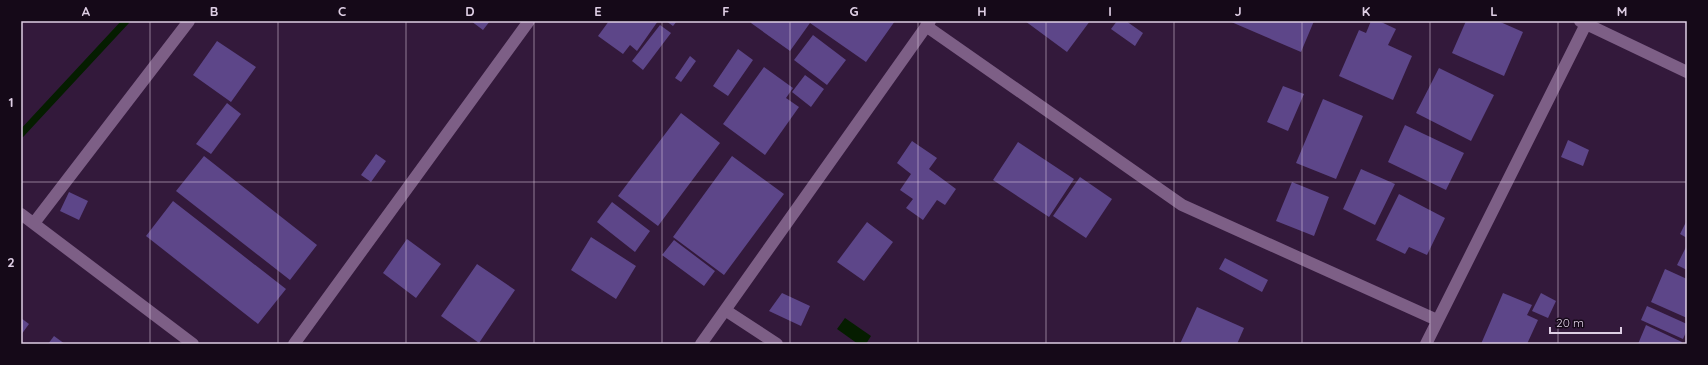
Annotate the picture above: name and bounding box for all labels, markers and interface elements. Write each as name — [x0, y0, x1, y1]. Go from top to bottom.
text: A — [82, 3, 91, 19]
text: B — [210, 3, 218, 19]
text: C — [338, 3, 346, 19]
text: D — [465, 3, 475, 19]
text: E — [594, 3, 602, 19]
text: F — [722, 3, 730, 19]
text: G — [849, 3, 859, 19]
text: H — [977, 3, 987, 19]
text: I — [1108, 3, 1112, 19]
text: J — [1234, 3, 1242, 19]
text: K — [1362, 3, 1371, 19]
text: L — [1490, 3, 1498, 19]
text: M — [1617, 3, 1627, 19]
text: 1 — [8, 94, 14, 110]
text: 2 — [7, 254, 15, 270]
scale bar — [1550, 309, 1621, 335]
text: 20 m — [1556, 315, 1584, 330]

